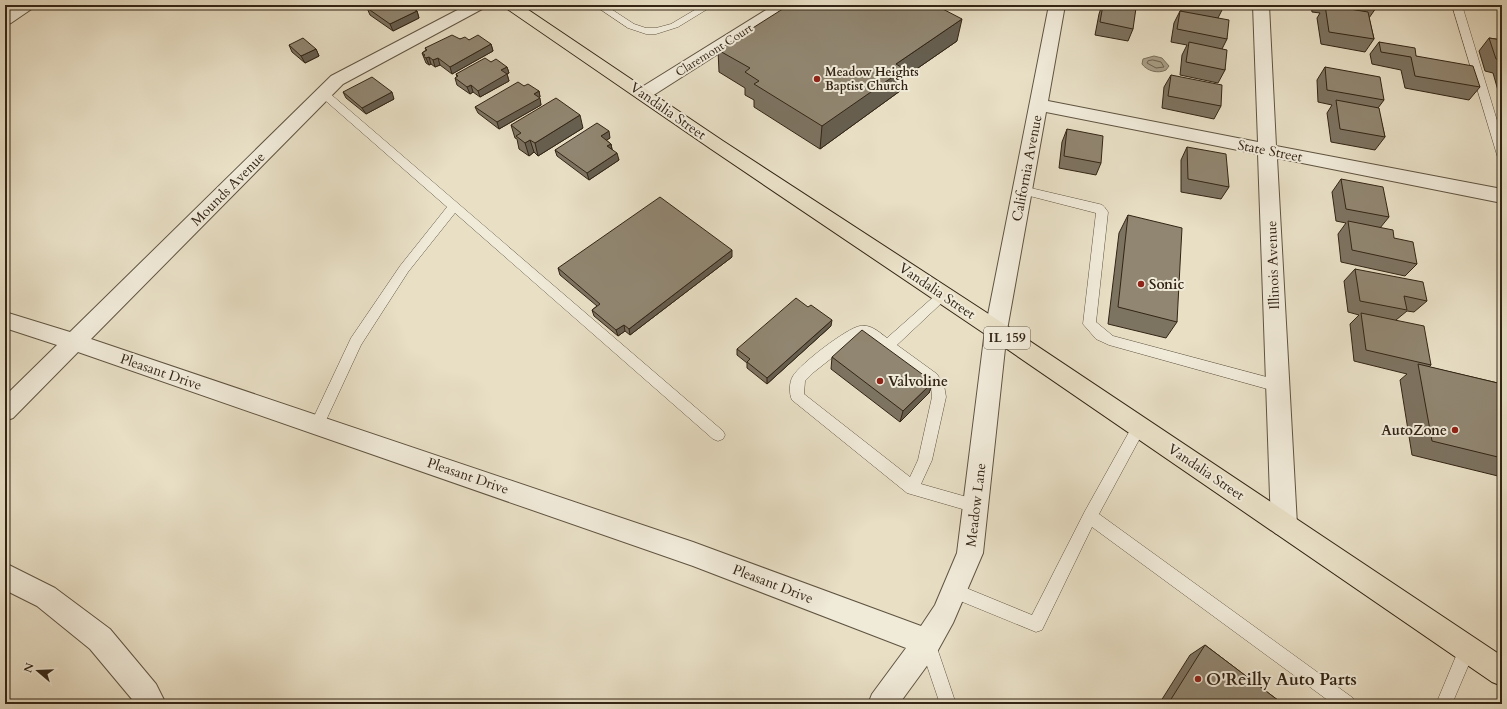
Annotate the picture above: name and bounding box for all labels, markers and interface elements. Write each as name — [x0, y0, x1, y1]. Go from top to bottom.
street label: Claremont Court — [672, 20, 756, 80]
place label: Meadow Heights Baptist Church — [825, 64, 919, 94]
marker: Meadow Heights Baptist Church — [812, 74, 822, 84]
street label: Vandalia Street — [626, 78, 710, 145]
street label: California Avenue — [1007, 113, 1047, 223]
street label: State Street — [1236, 135, 1305, 167]
street label: Mounds Avenue — [187, 148, 269, 230]
street label: Illinois Avenue — [1262, 220, 1284, 310]
street label: Vandalia Street — [895, 258, 980, 324]
place label: Sonic — [1149, 275, 1184, 294]
marker: Sonic — [1136, 279, 1146, 289]
road number: IL 159 — [984, 327, 1030, 349]
street label: Pleasant Drive — [118, 349, 204, 395]
place label: Valvoline — [888, 372, 948, 391]
marker: Valvoline — [875, 376, 885, 386]
place label: AutoZone — [1381, 421, 1447, 440]
marker: AutoZone — [1450, 425, 1460, 435]
street label: Vandalia Street — [1164, 439, 1249, 505]
street label: Pleasant Drive — [425, 453, 511, 499]
street label: Meadow Lane — [961, 462, 991, 548]
street label: Pleasant Drive — [730, 560, 816, 608]
north arrow — [18, 651, 58, 691]
text: N — [20, 661, 38, 675]
place label: O'Reilly Auto Parts — [1206, 668, 1357, 691]
marker: O'Reilly Auto Parts — [1193, 674, 1203, 684]

